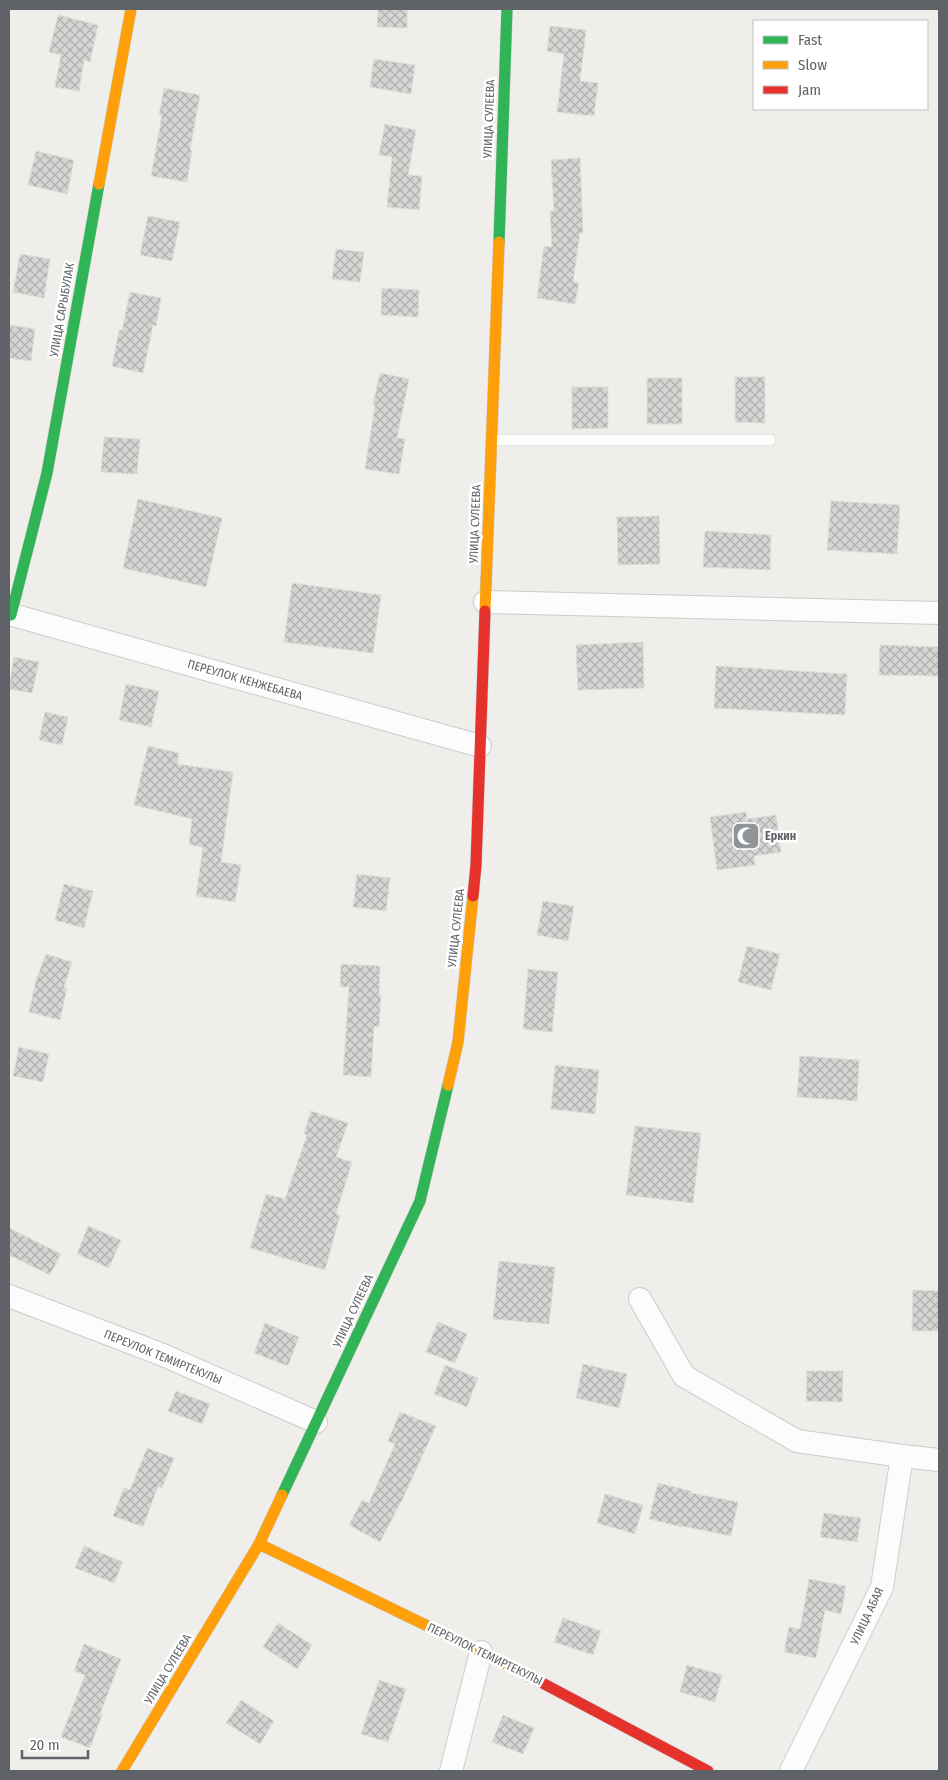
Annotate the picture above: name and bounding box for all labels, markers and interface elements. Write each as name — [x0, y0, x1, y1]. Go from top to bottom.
legend — [753, 20, 928, 110]
text: Fast — [798, 31, 822, 49]
text: Slow — [798, 56, 827, 74]
street label: УЛИЦА СУЛЕЕВА — [481, 79, 497, 160]
text: Jam — [798, 81, 821, 99]
street label: УЛИЦА САРЫБУЛАК — [47, 261, 77, 359]
street label: УЛИЦА СУЛЕЕВА — [467, 484, 483, 565]
street label: ПЕРЕУЛОК КЕНЖЕБАЕВА — [186, 657, 305, 703]
mosque icon: Еркин — [731, 821, 761, 851]
place label: Еркин — [765, 829, 796, 843]
street label: УЛИЦА СУЛЕЕВА — [445, 887, 467, 969]
street label: УЛИЦА СУЛЕЕВА — [330, 1272, 376, 1351]
street label: ПЕРЕУЛОК ТЕМИРТЕКУЛЫ — [102, 1327, 224, 1387]
street label: УЛИЦА АБАЯ — [847, 1585, 886, 1648]
street label: ПЕРЕУЛОК ТЕМИРТЕКУЛЫ — [425, 1620, 545, 1688]
street label: УЛИЦА СУЛЕЕВА — [141, 1631, 195, 1707]
scale bar — [22, 1728, 89, 1760]
text: 20 m — [30, 1736, 60, 1754]

